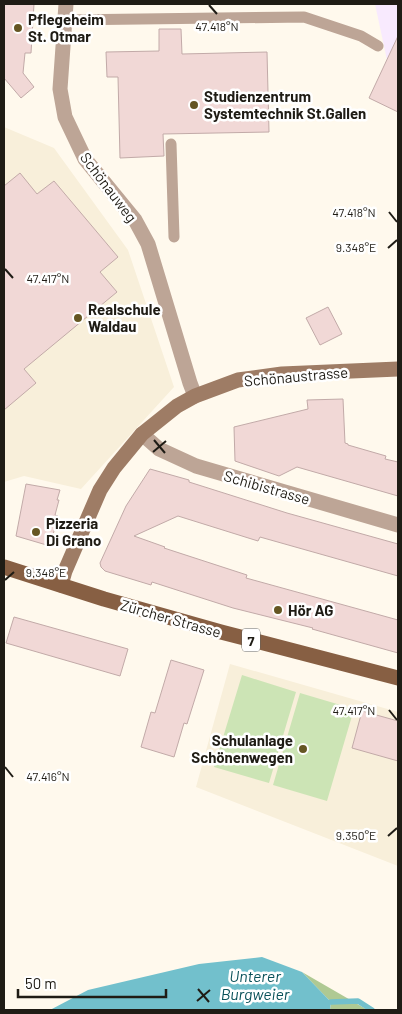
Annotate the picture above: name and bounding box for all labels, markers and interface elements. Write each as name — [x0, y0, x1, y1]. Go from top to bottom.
place label: Pflegeheim St. Otmar — [28, 10, 104, 45]
text: 47.418°N — [195, 19, 239, 33]
marker: Pflegeheim St. Otmar — [12, 22, 24, 34]
place label: Studienzentrum Systemtechnik St.Gallen — [204, 87, 366, 122]
marker: Studienzentrum Systemtechnik St.Gallen — [188, 99, 200, 111]
street label: Schönauweg — [77, 148, 141, 226]
text: 47.418°N — [332, 205, 376, 219]
text: 9.348°E — [336, 240, 376, 254]
text: 47.417°N — [27, 271, 69, 285]
place label: Realschule Waldau — [88, 300, 161, 335]
marker: Realschule Waldau — [72, 312, 84, 324]
street label: Schönaustrasse — [243, 362, 349, 390]
street label: Schibistrasse — [222, 466, 312, 508]
place label: Pizzeria Di Grano — [46, 514, 101, 549]
marker: Pizzeria Di Grano — [30, 526, 42, 538]
text: 9.348°E — [26, 565, 66, 579]
street label: Zürcher Strasse — [119, 595, 223, 641]
place label: Hör AG — [288, 601, 333, 619]
marker: Hör AG — [272, 604, 284, 616]
road number: 7 — [242, 628, 260, 652]
text: 47.417°N — [333, 703, 375, 717]
place label: Schulanlage Schönenwegen — [191, 731, 293, 766]
marker: Schulanlage Schönenwegen — [297, 743, 309, 755]
text: 47.416°N — [26, 769, 70, 783]
text: 9.350°E — [336, 828, 376, 842]
scale bar — [18, 966, 165, 998]
water label: Unterer Burgweier — [221, 966, 291, 1003]
text: 50 m — [25, 974, 57, 992]

